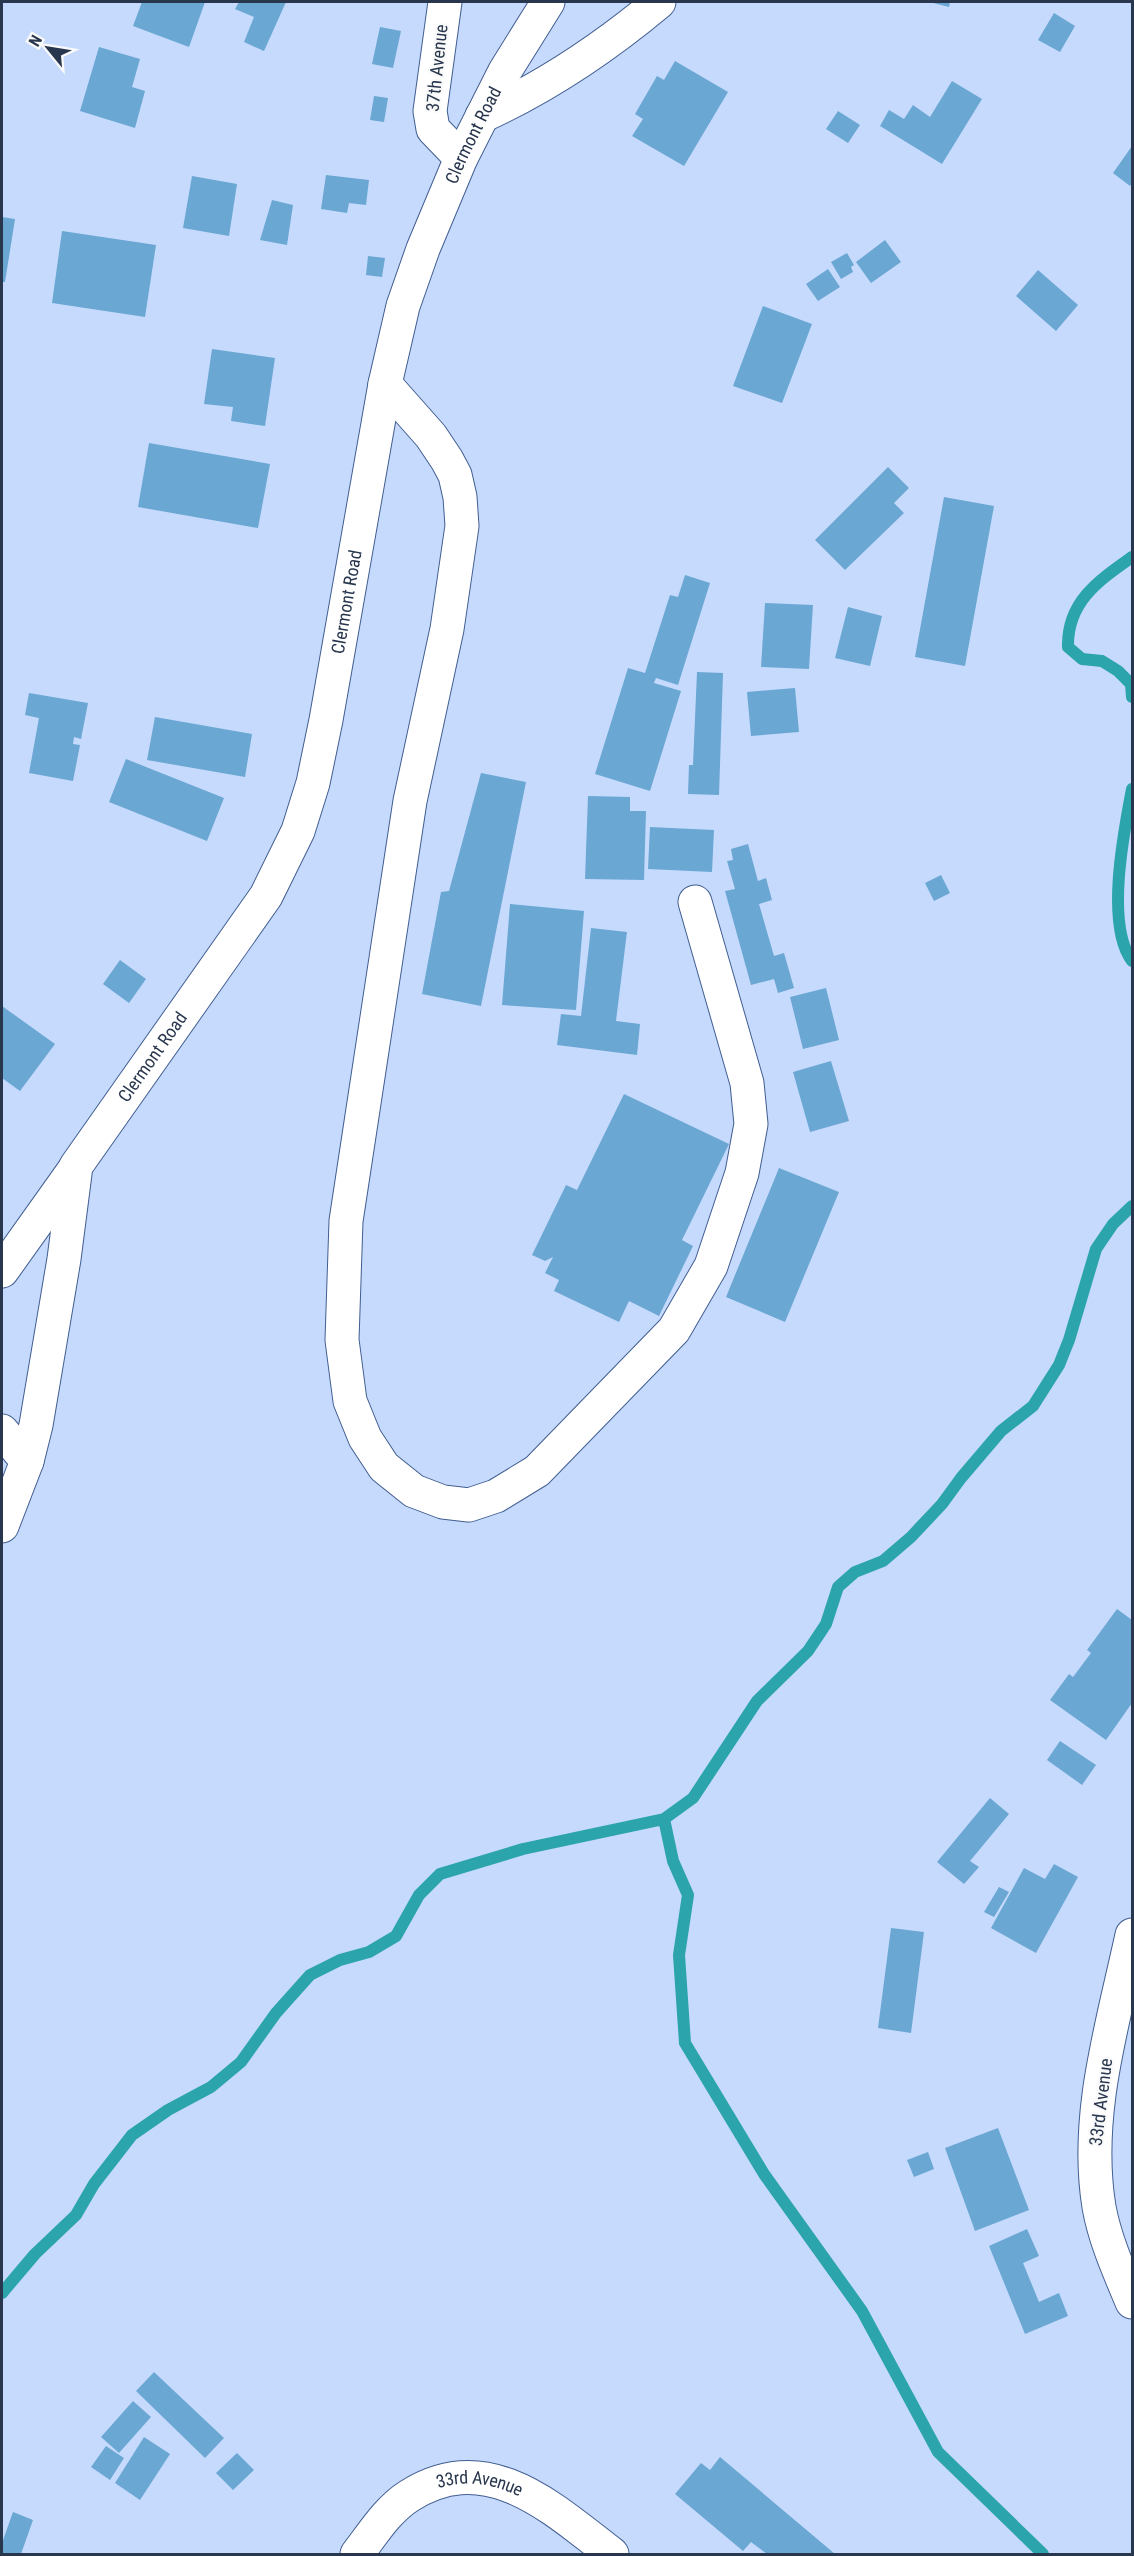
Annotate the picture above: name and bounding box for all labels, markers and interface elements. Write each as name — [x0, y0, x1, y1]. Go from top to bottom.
north arrow — [18, 18, 78, 78]
street label: 37th Avenue — [421, 23, 452, 113]
text: N — [25, 32, 46, 50]
street label: Clermont Road — [440, 83, 505, 187]
street label: Clermont Road — [327, 548, 366, 655]
street label: Clermont Road — [113, 1008, 191, 1106]
street label: 33rd Avenue — [1085, 2057, 1116, 2147]
street label: 33rd Avenue — [434, 2466, 526, 2500]

